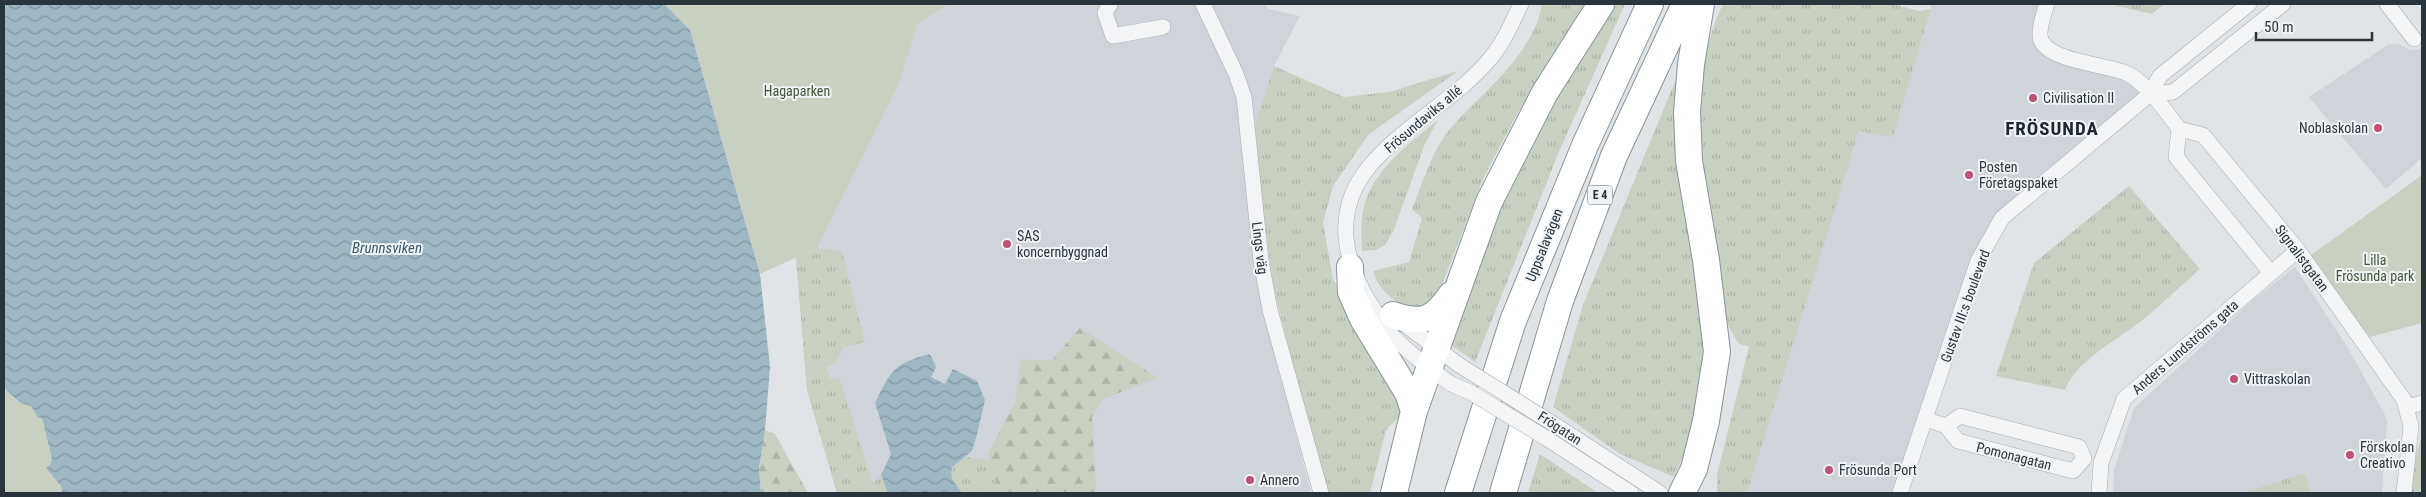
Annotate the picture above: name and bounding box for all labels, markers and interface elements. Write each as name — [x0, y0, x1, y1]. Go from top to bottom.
scale bar — [2256, 10, 2372, 42]
text: 50 m — [2264, 18, 2294, 36]
street label: Frösundaviks allé — [1381, 82, 1465, 156]
park label: Hagaparken — [764, 83, 830, 99]
place label: Civilisation II — [2043, 90, 2114, 106]
marker: Civilisation II — [2027, 92, 2039, 104]
district label: FRÖSUNDA — [2005, 117, 2099, 140]
place label: Noblaskolan — [2299, 120, 2368, 136]
marker: Noblaskolan — [2372, 122, 2384, 134]
place label: Posten Företagspaket — [1979, 159, 2058, 191]
marker: Posten Företagspaket — [1963, 169, 1975, 181]
road number: E 4 — [1588, 186, 1612, 204]
street label: Uppsalavägen — [1522, 206, 1566, 284]
street label: Lings väg — [1249, 221, 1271, 275]
street label: Signalistgatan — [2272, 222, 2332, 294]
place label: SAS koncernbyggnad — [1017, 228, 1108, 260]
marker: SAS koncernbyggnad — [1001, 238, 1013, 250]
water label: Brunnsviken — [352, 239, 422, 257]
street label: Gustav III:s boulevard — [1937, 247, 1993, 365]
park label: Lilla Frösunda park — [2336, 252, 2415, 284]
street label: Anders Lundströms gata — [2129, 297, 2241, 397]
place label: Vittraskolan — [2244, 371, 2310, 387]
marker: Vittraskolan — [2228, 373, 2240, 385]
street label: Frögatan — [1535, 408, 1585, 448]
street label: Pomonagatan — [1975, 439, 2053, 473]
place label: Förskolan Creativo — [2360, 439, 2414, 471]
marker: Förskolan Creativo — [2344, 449, 2356, 461]
place label: Frösunda Port — [1839, 462, 1917, 478]
marker: Frösunda Port — [1823, 464, 1835, 476]
place label: Annero — [1260, 472, 1299, 488]
marker: Annero — [1244, 474, 1256, 486]

